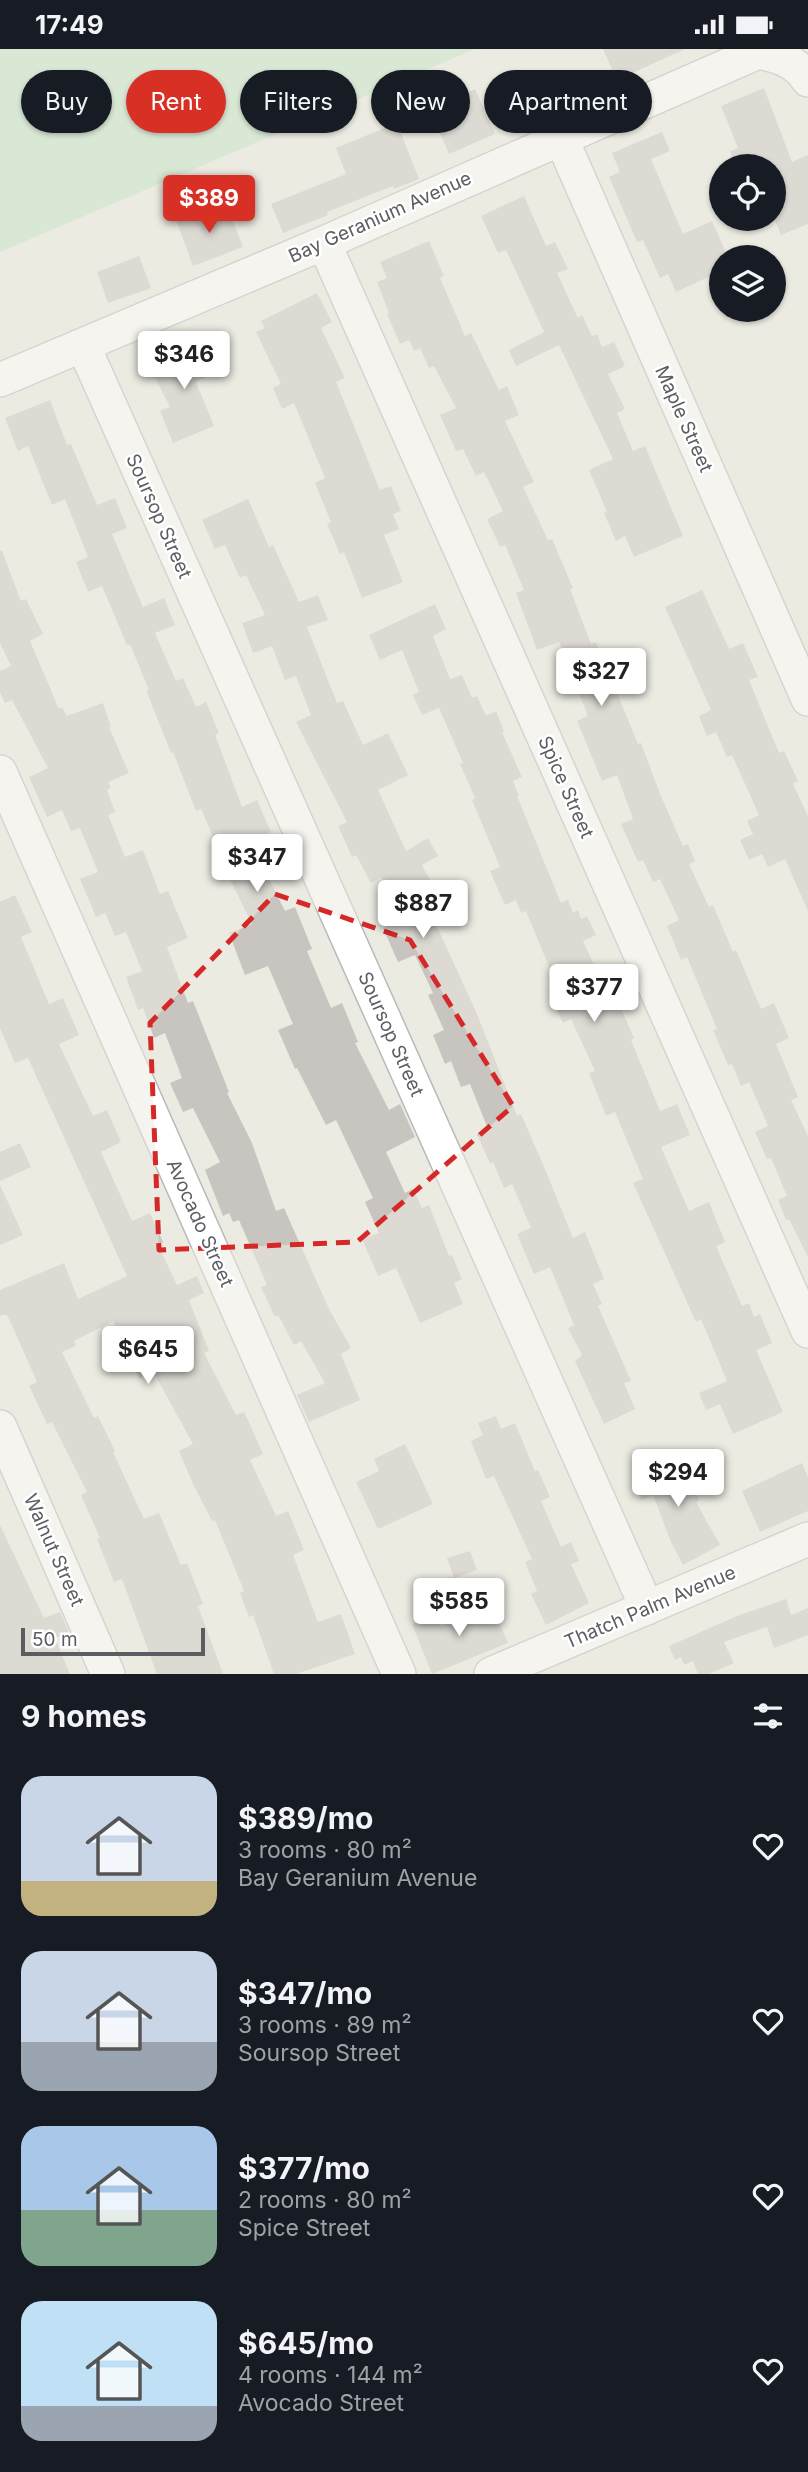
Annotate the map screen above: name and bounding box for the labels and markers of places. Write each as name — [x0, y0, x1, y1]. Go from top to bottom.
pin: $389 — [168, 176, 250, 235]
pin: $346 — [143, 331, 225, 391]
pin: $327 — [560, 649, 642, 708]
pin: $347 — [216, 835, 298, 894]
pin: $887 — [382, 881, 464, 940]
pin: $377 — [553, 965, 635, 1024]
pin: $645 — [107, 1327, 189, 1386]
pin: $294 — [637, 1449, 719, 1509]
pin: $585 — [418, 1579, 500, 1638]

